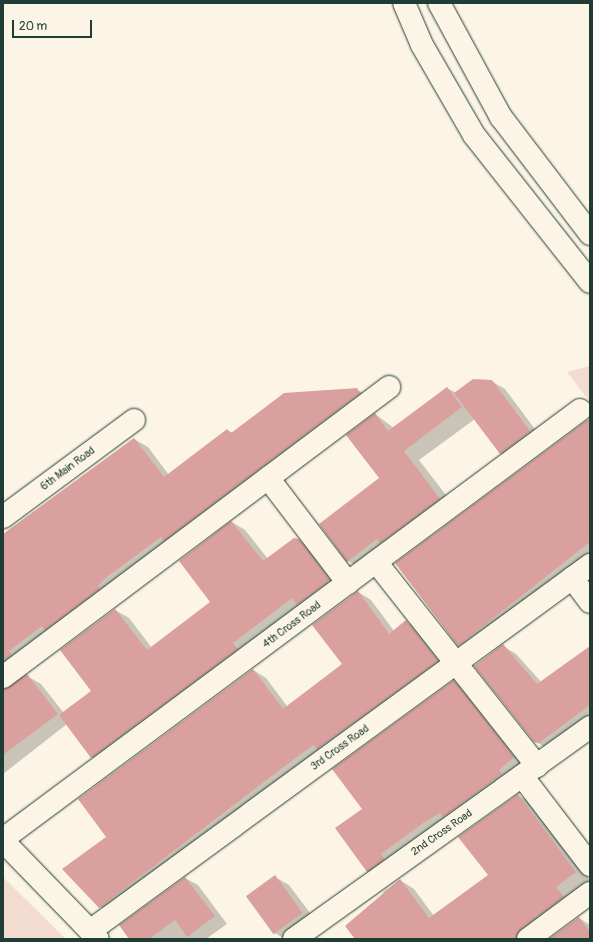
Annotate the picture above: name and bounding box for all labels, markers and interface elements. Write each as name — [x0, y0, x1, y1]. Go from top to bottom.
scale bar — [14, 12, 94, 38]
text: 20 m — [19, 19, 47, 34]
street label: 6th Main Road — [38, 444, 98, 494]
street label: 4th Cross Road — [260, 599, 324, 651]
street label: 3rd Cross Road — [308, 722, 372, 774]
street label: 2nd Cross Road — [409, 807, 475, 859]

